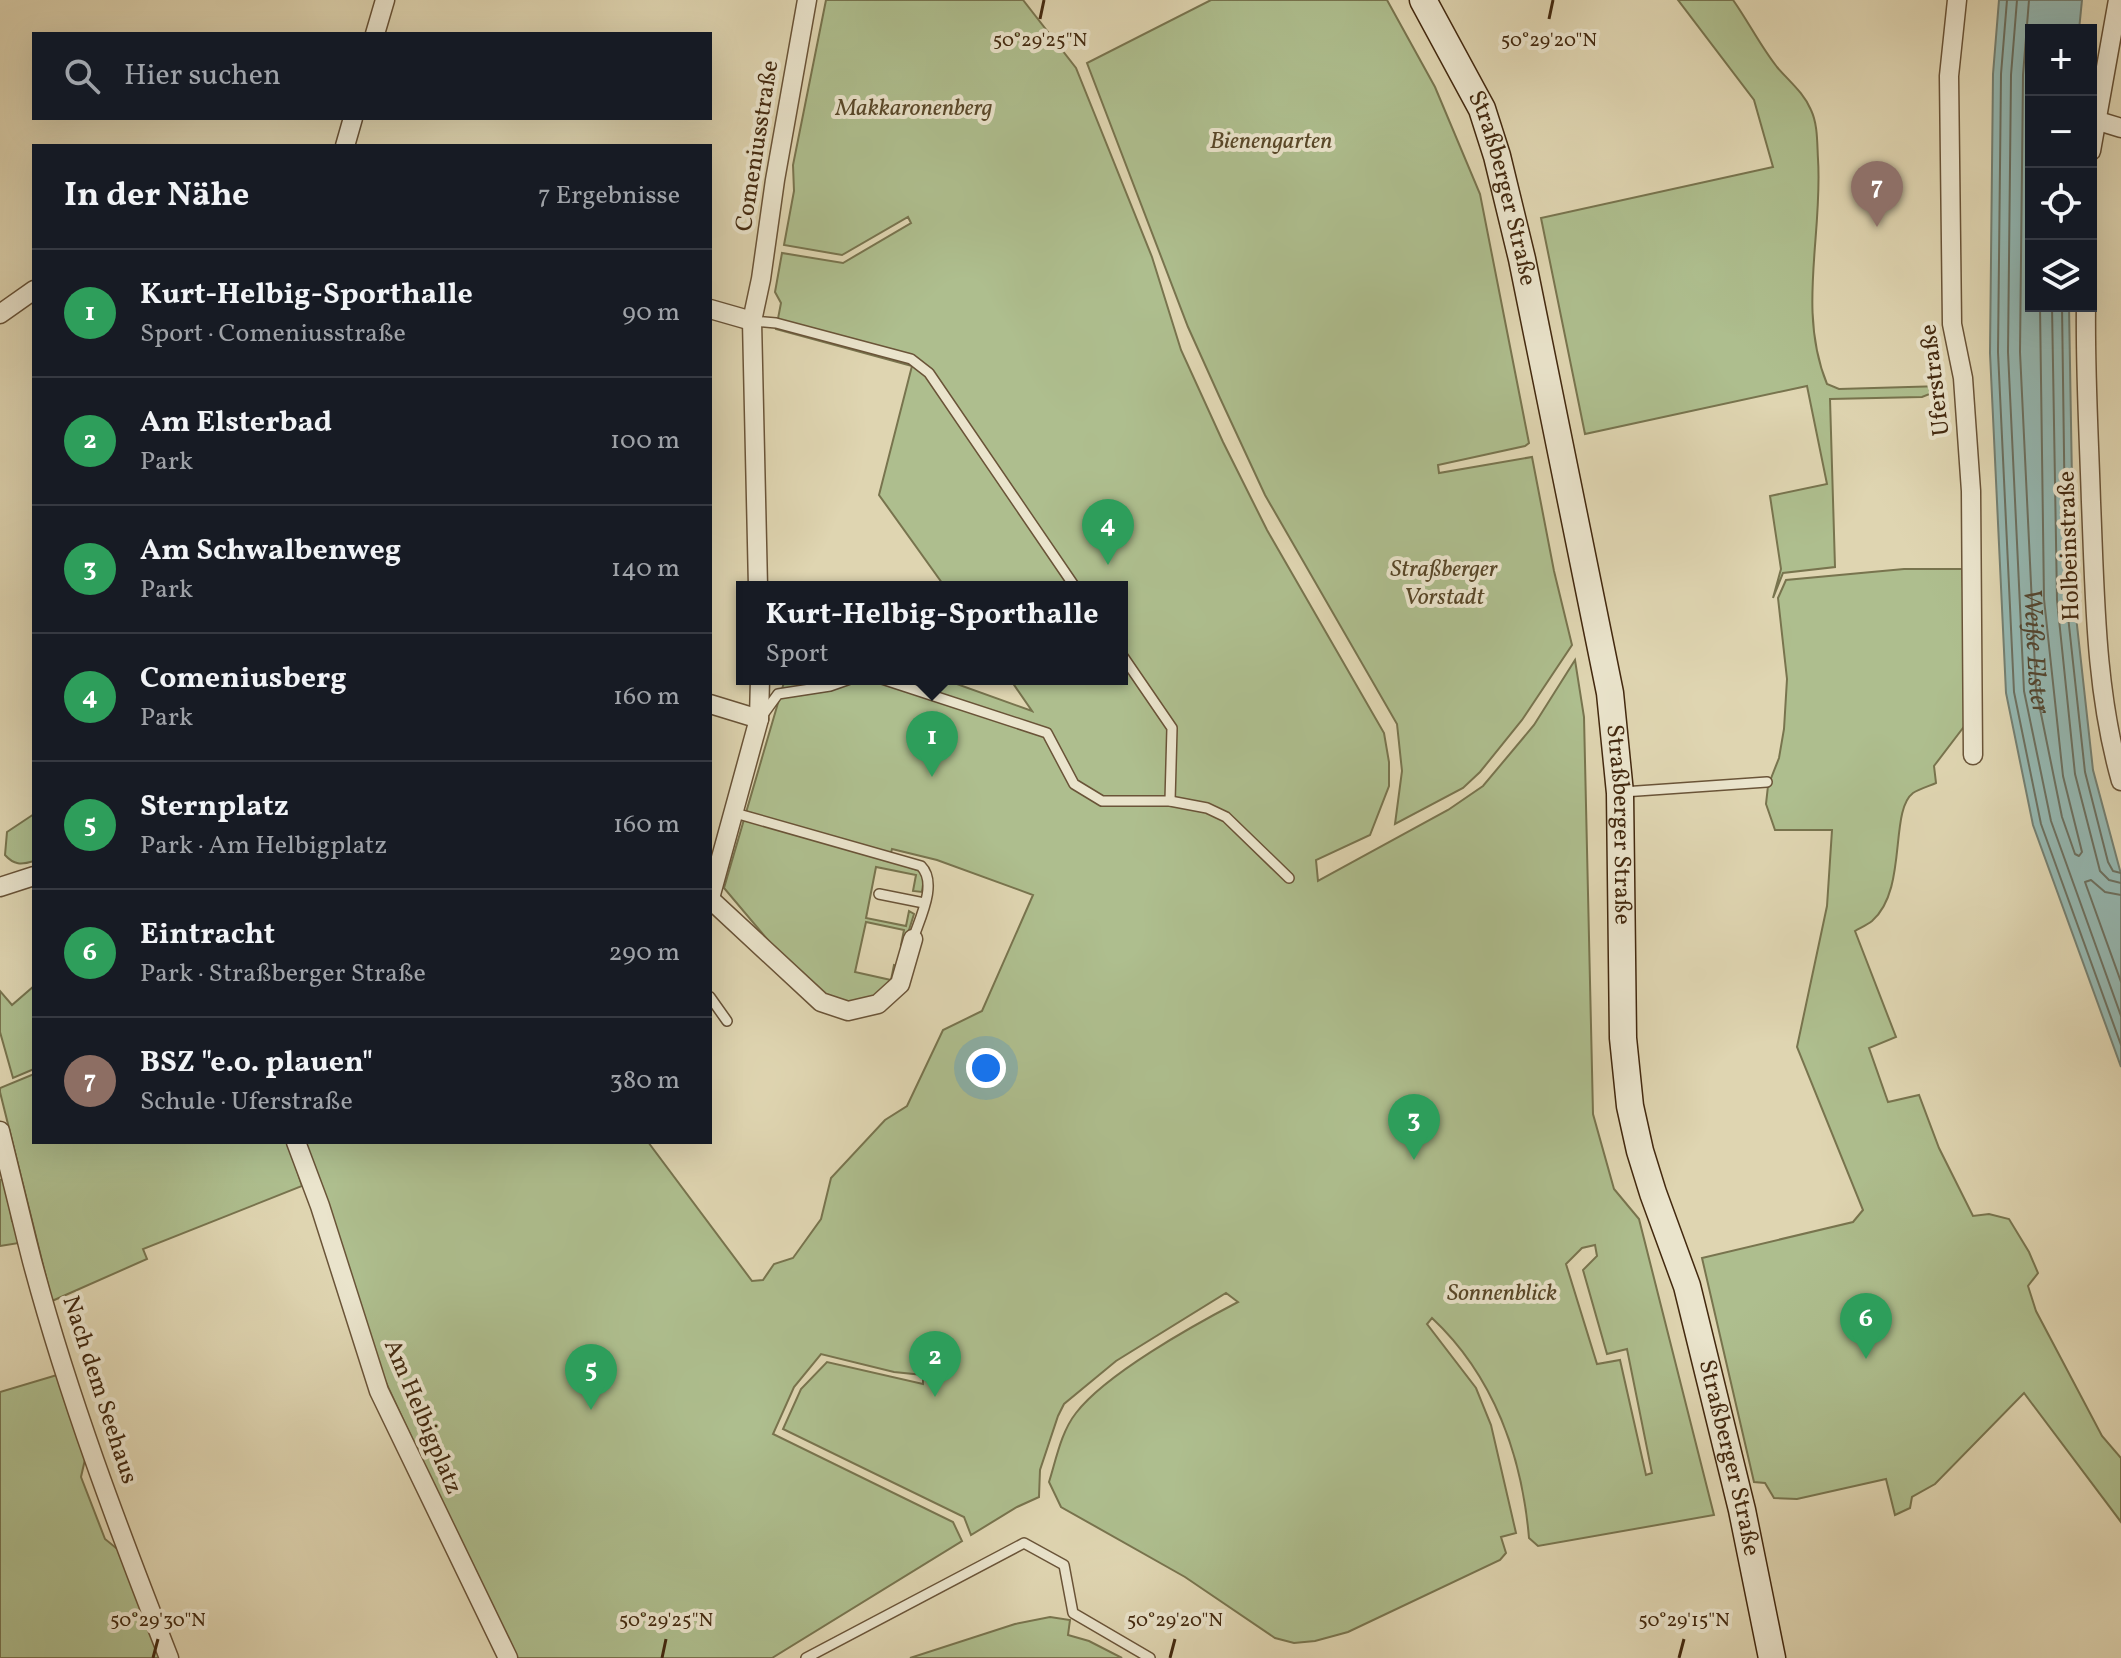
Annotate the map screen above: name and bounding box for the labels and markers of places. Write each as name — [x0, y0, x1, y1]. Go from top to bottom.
pin: 7 — [1851, 161, 1903, 227]
pin: 4 — [1082, 499, 1134, 565]
pin: 1 — [906, 711, 958, 777]
pin: 3 — [1388, 1094, 1440, 1160]
pin: 6 — [1840, 1293, 1892, 1359]
pin: 2 — [909, 1331, 961, 1397]
pin: 5 — [565, 1344, 617, 1410]

